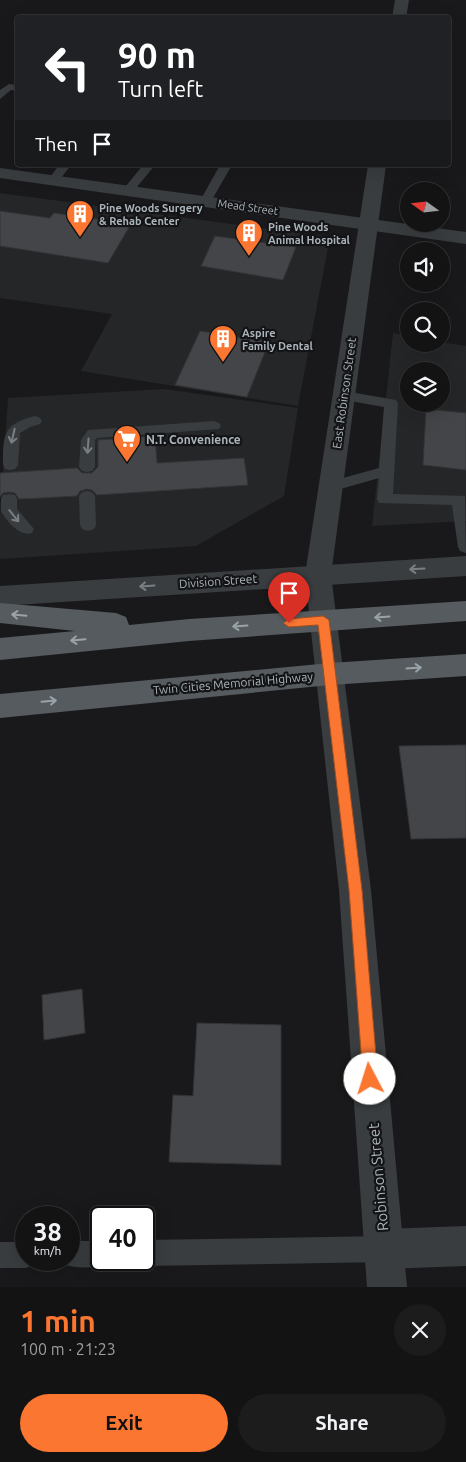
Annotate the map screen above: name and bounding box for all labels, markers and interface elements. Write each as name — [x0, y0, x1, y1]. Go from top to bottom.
icon: left — [35, 35, 100, 100]
text: 90 m — [118, 35, 196, 75]
text: Turn left — [118, 76, 203, 101]
icon: arrive — [88, 130, 116, 158]
text: Then — [35, 133, 78, 155]
north arrow — [400, 182, 450, 232]
map controls — [400, 182, 450, 412]
street label: Mead Street — [217, 197, 280, 217]
building icon: Pine Woods Surgery & Rehab Center — [65, 199, 95, 238]
place label: Pine Woods Surgery & Rehab Center — [99, 202, 203, 227]
building icon: Pine Woods Animal Hospital — [234, 218, 264, 257]
place label: Pine Woods Animal Hospital — [268, 221, 351, 246]
button: sound — [400, 242, 450, 292]
button: search — [400, 302, 450, 352]
building icon: Aspire Family Dental — [208, 324, 238, 363]
place label: Aspire Family Dental — [242, 327, 313, 352]
street label: East Robinson Street — [330, 336, 358, 449]
button: layers — [400, 362, 450, 412]
supermarket icon: N.T. Convenience — [112, 424, 142, 463]
one-way arrow — [8, 427, 17, 443]
place label: N.T. Convenience — [146, 433, 241, 446]
one-way arrow — [83, 438, 93, 454]
one-way arrow — [8, 509, 19, 522]
one-way arrow — [410, 564, 426, 573]
street label: Division Street — [178, 572, 258, 590]
pin — [268, 572, 310, 623]
icon: arrive — [275, 579, 303, 607]
one-way arrow — [139, 582, 155, 591]
one-way arrow — [11, 611, 27, 620]
one-way arrow — [375, 612, 391, 621]
one-way arrow — [232, 622, 248, 631]
one-way arrow — [70, 636, 86, 645]
one-way arrow — [406, 664, 422, 673]
street label: Twin Cities Memorial Highway — [153, 670, 314, 696]
one-way arrow — [40, 696, 56, 706]
position arrow — [343, 1052, 395, 1104]
street label: Robinson Street — [365, 1122, 391, 1232]
speed limit sign: 40 — [90, 1206, 155, 1271]
text: 38 — [33, 1218, 62, 1246]
text: km/h — [34, 1244, 61, 1257]
text: 1 min — [20, 1304, 96, 1338]
button: close — [394, 1304, 446, 1356]
text: 100 m · 21:23 — [20, 1340, 116, 1358]
button: Exit — [20, 1394, 228, 1452]
button: Share — [238, 1394, 446, 1452]

